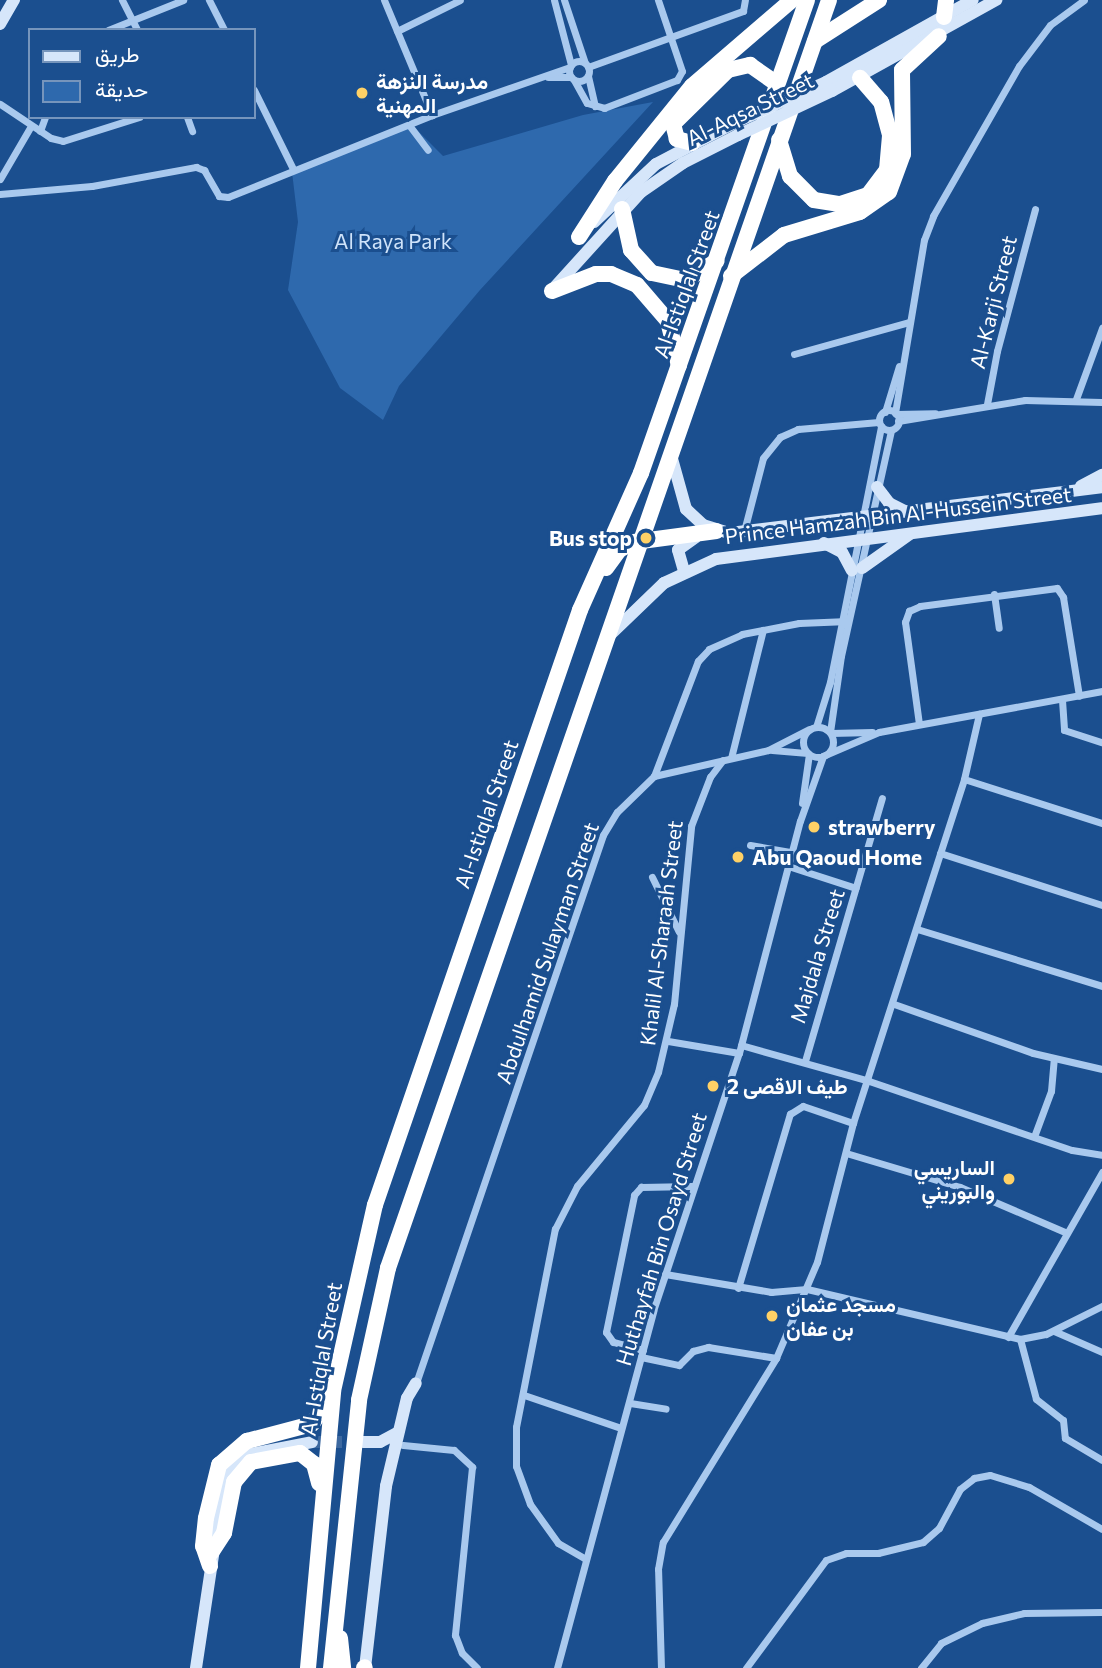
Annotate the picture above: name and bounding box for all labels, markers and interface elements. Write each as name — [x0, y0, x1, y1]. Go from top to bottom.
legend — [28, 28, 256, 119]
text: طريق — [95, 41, 140, 66]
street label: Al-Aqsa Street — [682, 67, 818, 151]
place label: مدرسة النزهة المهنية — [376, 68, 488, 118]
text: حديقة — [95, 76, 148, 101]
marker: مدرسة النزهة المهنية — [354, 85, 370, 101]
street label: Al-Istiqlal Street — [648, 207, 724, 361]
park label: Al Raya Park — [334, 228, 452, 254]
street label: Al-Karji Street — [964, 233, 1022, 371]
street label: Prince Hamzah Bin Al-Hussein Street — [723, 481, 1073, 549]
place label: Bus stop — [549, 525, 632, 551]
marker: Bus stop — [638, 530, 654, 546]
street label: Al-Istiqlal Street — [449, 736, 523, 892]
place label: strawberry — [828, 814, 936, 840]
street label: Abdulhamid Sulayman Street — [490, 819, 604, 1087]
street label: Khalil Al-Sharaah Street — [635, 819, 687, 1047]
marker: strawberry — [806, 819, 822, 835]
place label: Abu Qaoud Home — [752, 844, 922, 870]
marker: Abu Qaoud Home — [730, 849, 746, 865]
street label: Majdala Street — [785, 886, 849, 1026]
place label: طيف الاقصى 2 — [727, 1073, 848, 1099]
marker: طيف الاقصى 2 — [705, 1078, 721, 1094]
street label: Huthayfah Bin Osayd Street — [610, 1109, 712, 1369]
place label: الساريسي والبوريني — [914, 1154, 995, 1204]
marker: الساريسي والبوريني — [1001, 1171, 1017, 1187]
street label: Al-Istiqlal Street — [295, 1280, 347, 1438]
place label: مسجد عثمان بن عفان — [786, 1291, 896, 1341]
marker: مسجد عثمان بن عفان — [764, 1308, 780, 1324]

